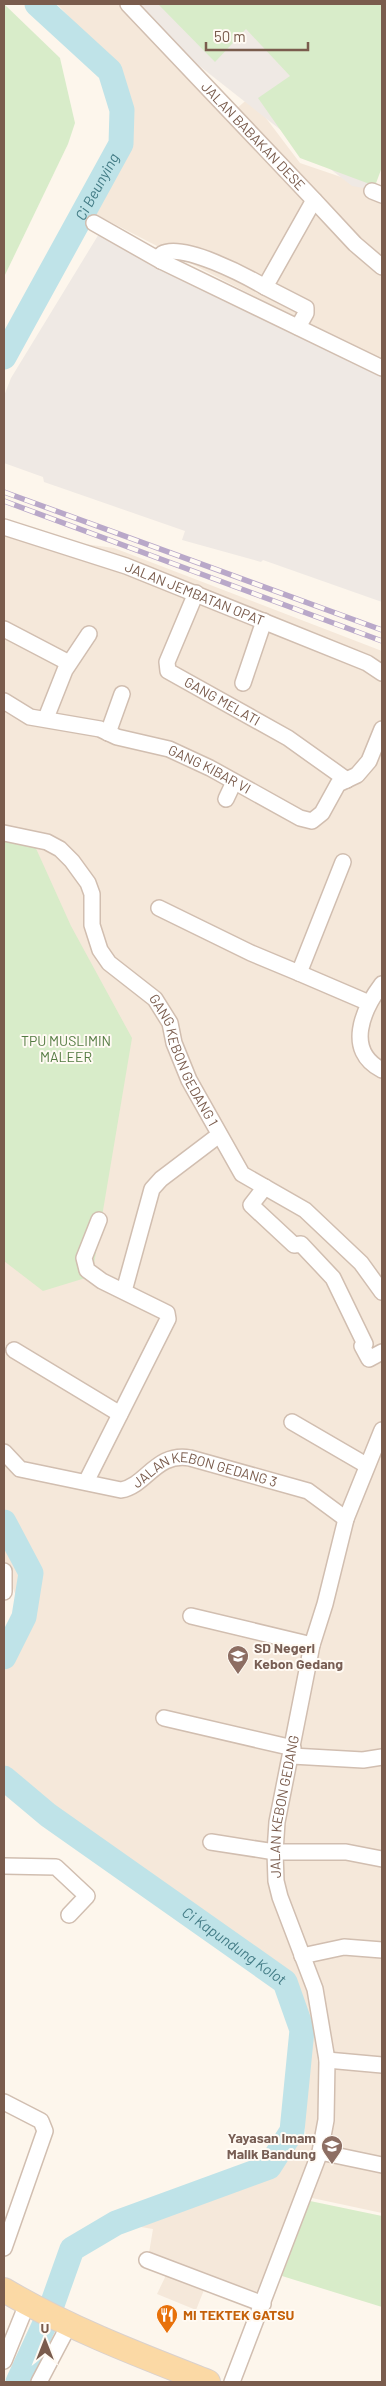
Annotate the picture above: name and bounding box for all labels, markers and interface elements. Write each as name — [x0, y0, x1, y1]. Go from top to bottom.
scale bar — [206, 20, 308, 52]
text: 50 m — [214, 27, 246, 45]
street label: JALAN BABAKAN DESE — [198, 78, 309, 193]
water label: Ci Beunying — [71, 150, 122, 223]
street label: JALAN JEMBATAN OPAT — [123, 557, 267, 629]
street label: GANG MELATI — [182, 673, 263, 729]
street label: GANG KIBAR VI — [166, 741, 254, 797]
street label: GANG KEBON GEDANG 1 — [146, 991, 222, 1129]
park label: TPU MUSLIMIN MALEER — [21, 1032, 111, 1065]
text: JALAN KEBON GEDANG 3 — [129, 1448, 279, 1491]
street label: JALAN KEBON GEDANG 3 — [128, 1475, 282, 1497]
place label: SD Negeri Kebon Gedang — [254, 1639, 343, 1672]
school or university icon: SD Negeri Kebon Gedang — [226, 1644, 250, 1675]
street label: JALAN KEBON GEDANG — [266, 1733, 302, 1878]
water label: Ci Kapundung Kolot — [179, 1902, 291, 1988]
place label: Yayasan Imam Malik Bandung — [227, 2129, 316, 2162]
school or university icon: Yayasan Imam Malik Bandung — [320, 2134, 344, 2165]
restaurant icon: MI TEKTEK GATSU — [155, 2303, 179, 2334]
place label: MI TEKTEK GATSU — [183, 2306, 295, 2323]
north arrow — [20, 2316, 70, 2366]
text: U — [41, 2319, 50, 2336]

